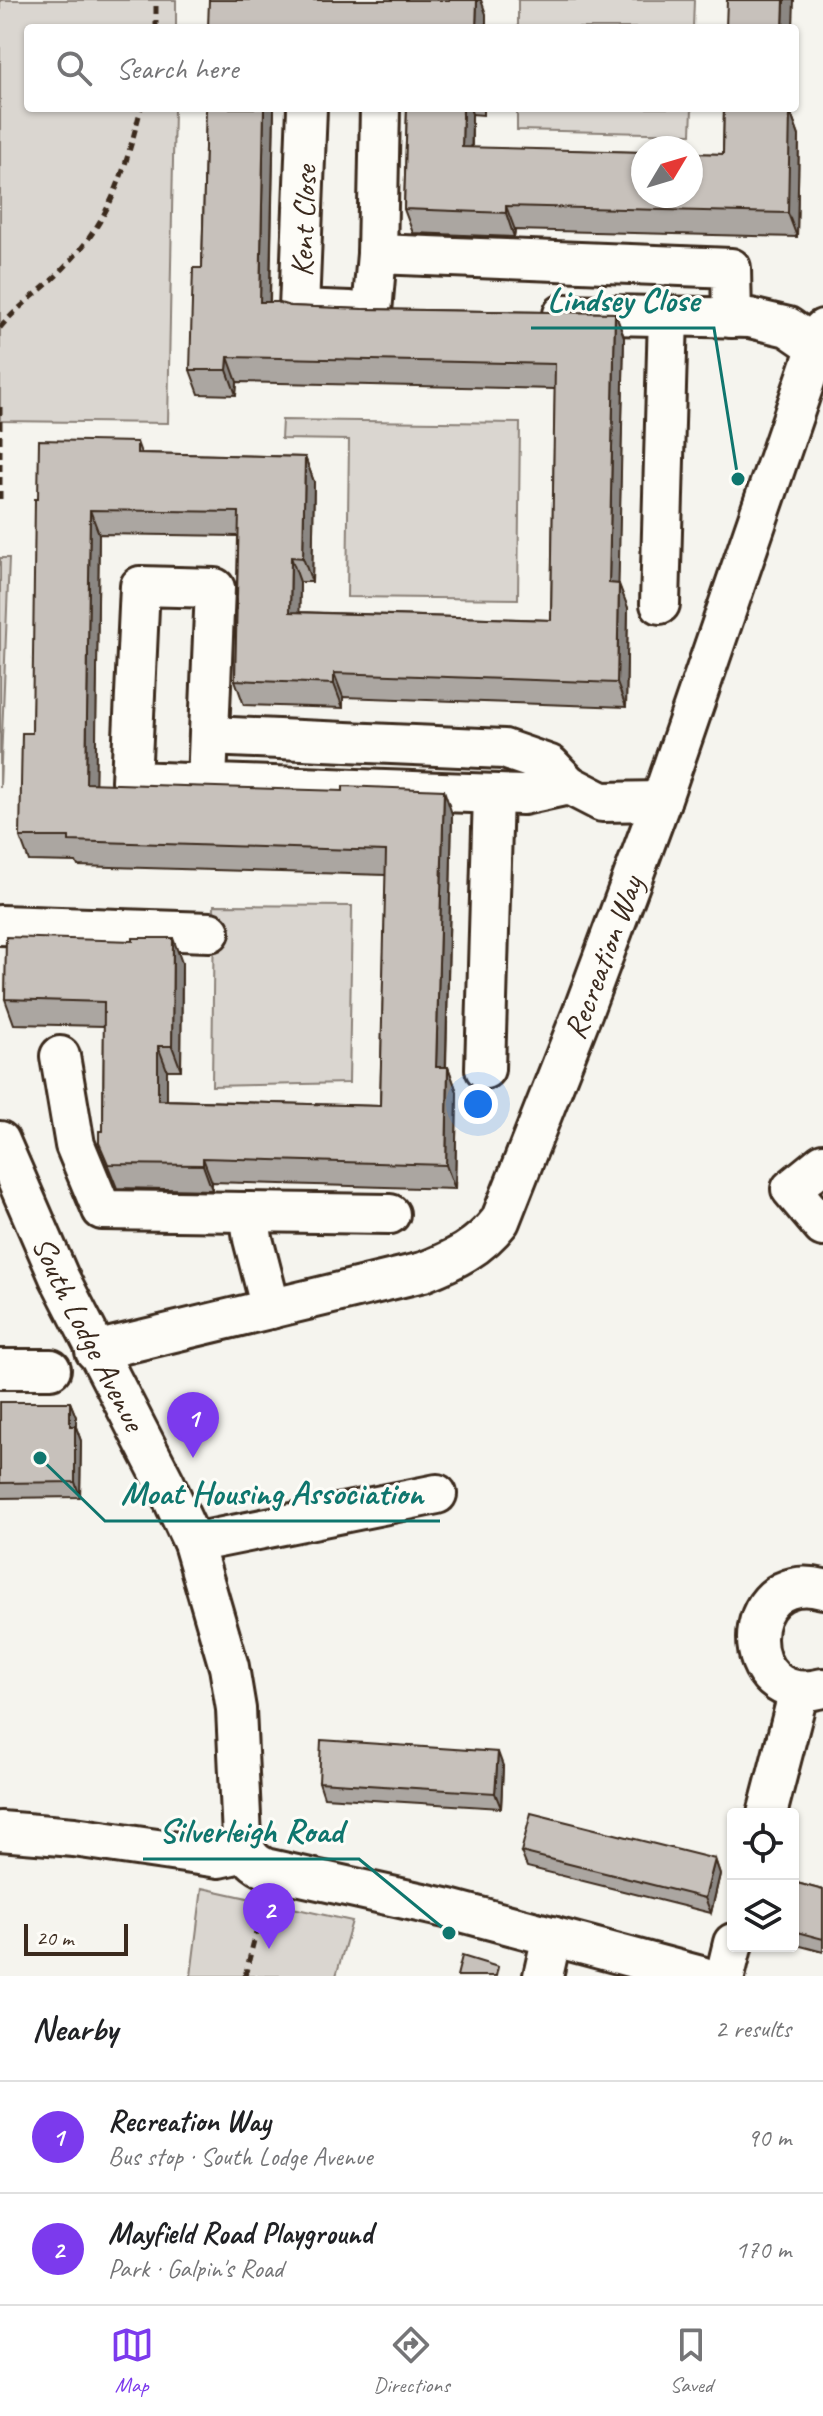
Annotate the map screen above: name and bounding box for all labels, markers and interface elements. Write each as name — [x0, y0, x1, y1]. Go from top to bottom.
search box — [24, 24, 799, 112]
icon: search — [52, 46, 96, 90]
text: Search here — [116, 49, 238, 87]
north arrow — [631, 136, 703, 208]
street label: Kent Close — [281, 162, 326, 277]
callout: Lindsey Close — [531, 270, 714, 328]
text: Lindsey Close — [547, 278, 702, 321]
street label: Recreation Way — [554, 868, 653, 1045]
your location — [458, 1084, 498, 1124]
street label: South Lodge Avenue — [23, 1230, 156, 1440]
pin: 1 — [167, 1392, 219, 1458]
callout: Moat Housing Association — [105, 1463, 440, 1521]
text: Moat Housing Association — [121, 1471, 426, 1514]
callout: Silverleigh Road — [143, 1801, 359, 1859]
map controls — [727, 1808, 799, 1952]
button: locate — [727, 1808, 799, 1880]
text: Silverleigh Road — [159, 1809, 348, 1852]
button: layers — [727, 1880, 799, 1952]
pin: 2 — [243, 1883, 295, 1949]
scale bar — [24, 1920, 128, 1956]
text: 20 m — [36, 1924, 73, 1952]
text: Nearby — [32, 2007, 118, 2050]
text: 2 results — [715, 2012, 791, 2045]
text: Recreation Way — [108, 2102, 270, 2140]
text: 1 — [52, 2121, 64, 2154]
text: 90 m — [747, 2121, 791, 2154]
text: Bus stop · South Lodge Avenue — [108, 2140, 372, 2173]
text: Mayfield Road Playground — [108, 2214, 372, 2252]
text: 2 — [52, 2233, 64, 2266]
text: 170 m — [735, 2233, 791, 2266]
text: Park · Galpin's Road — [108, 2252, 283, 2285]
tab: Map — [110, 2323, 154, 2399]
tab: Directions — [373, 2323, 450, 2399]
tab: Saved — [669, 2323, 713, 2399]

